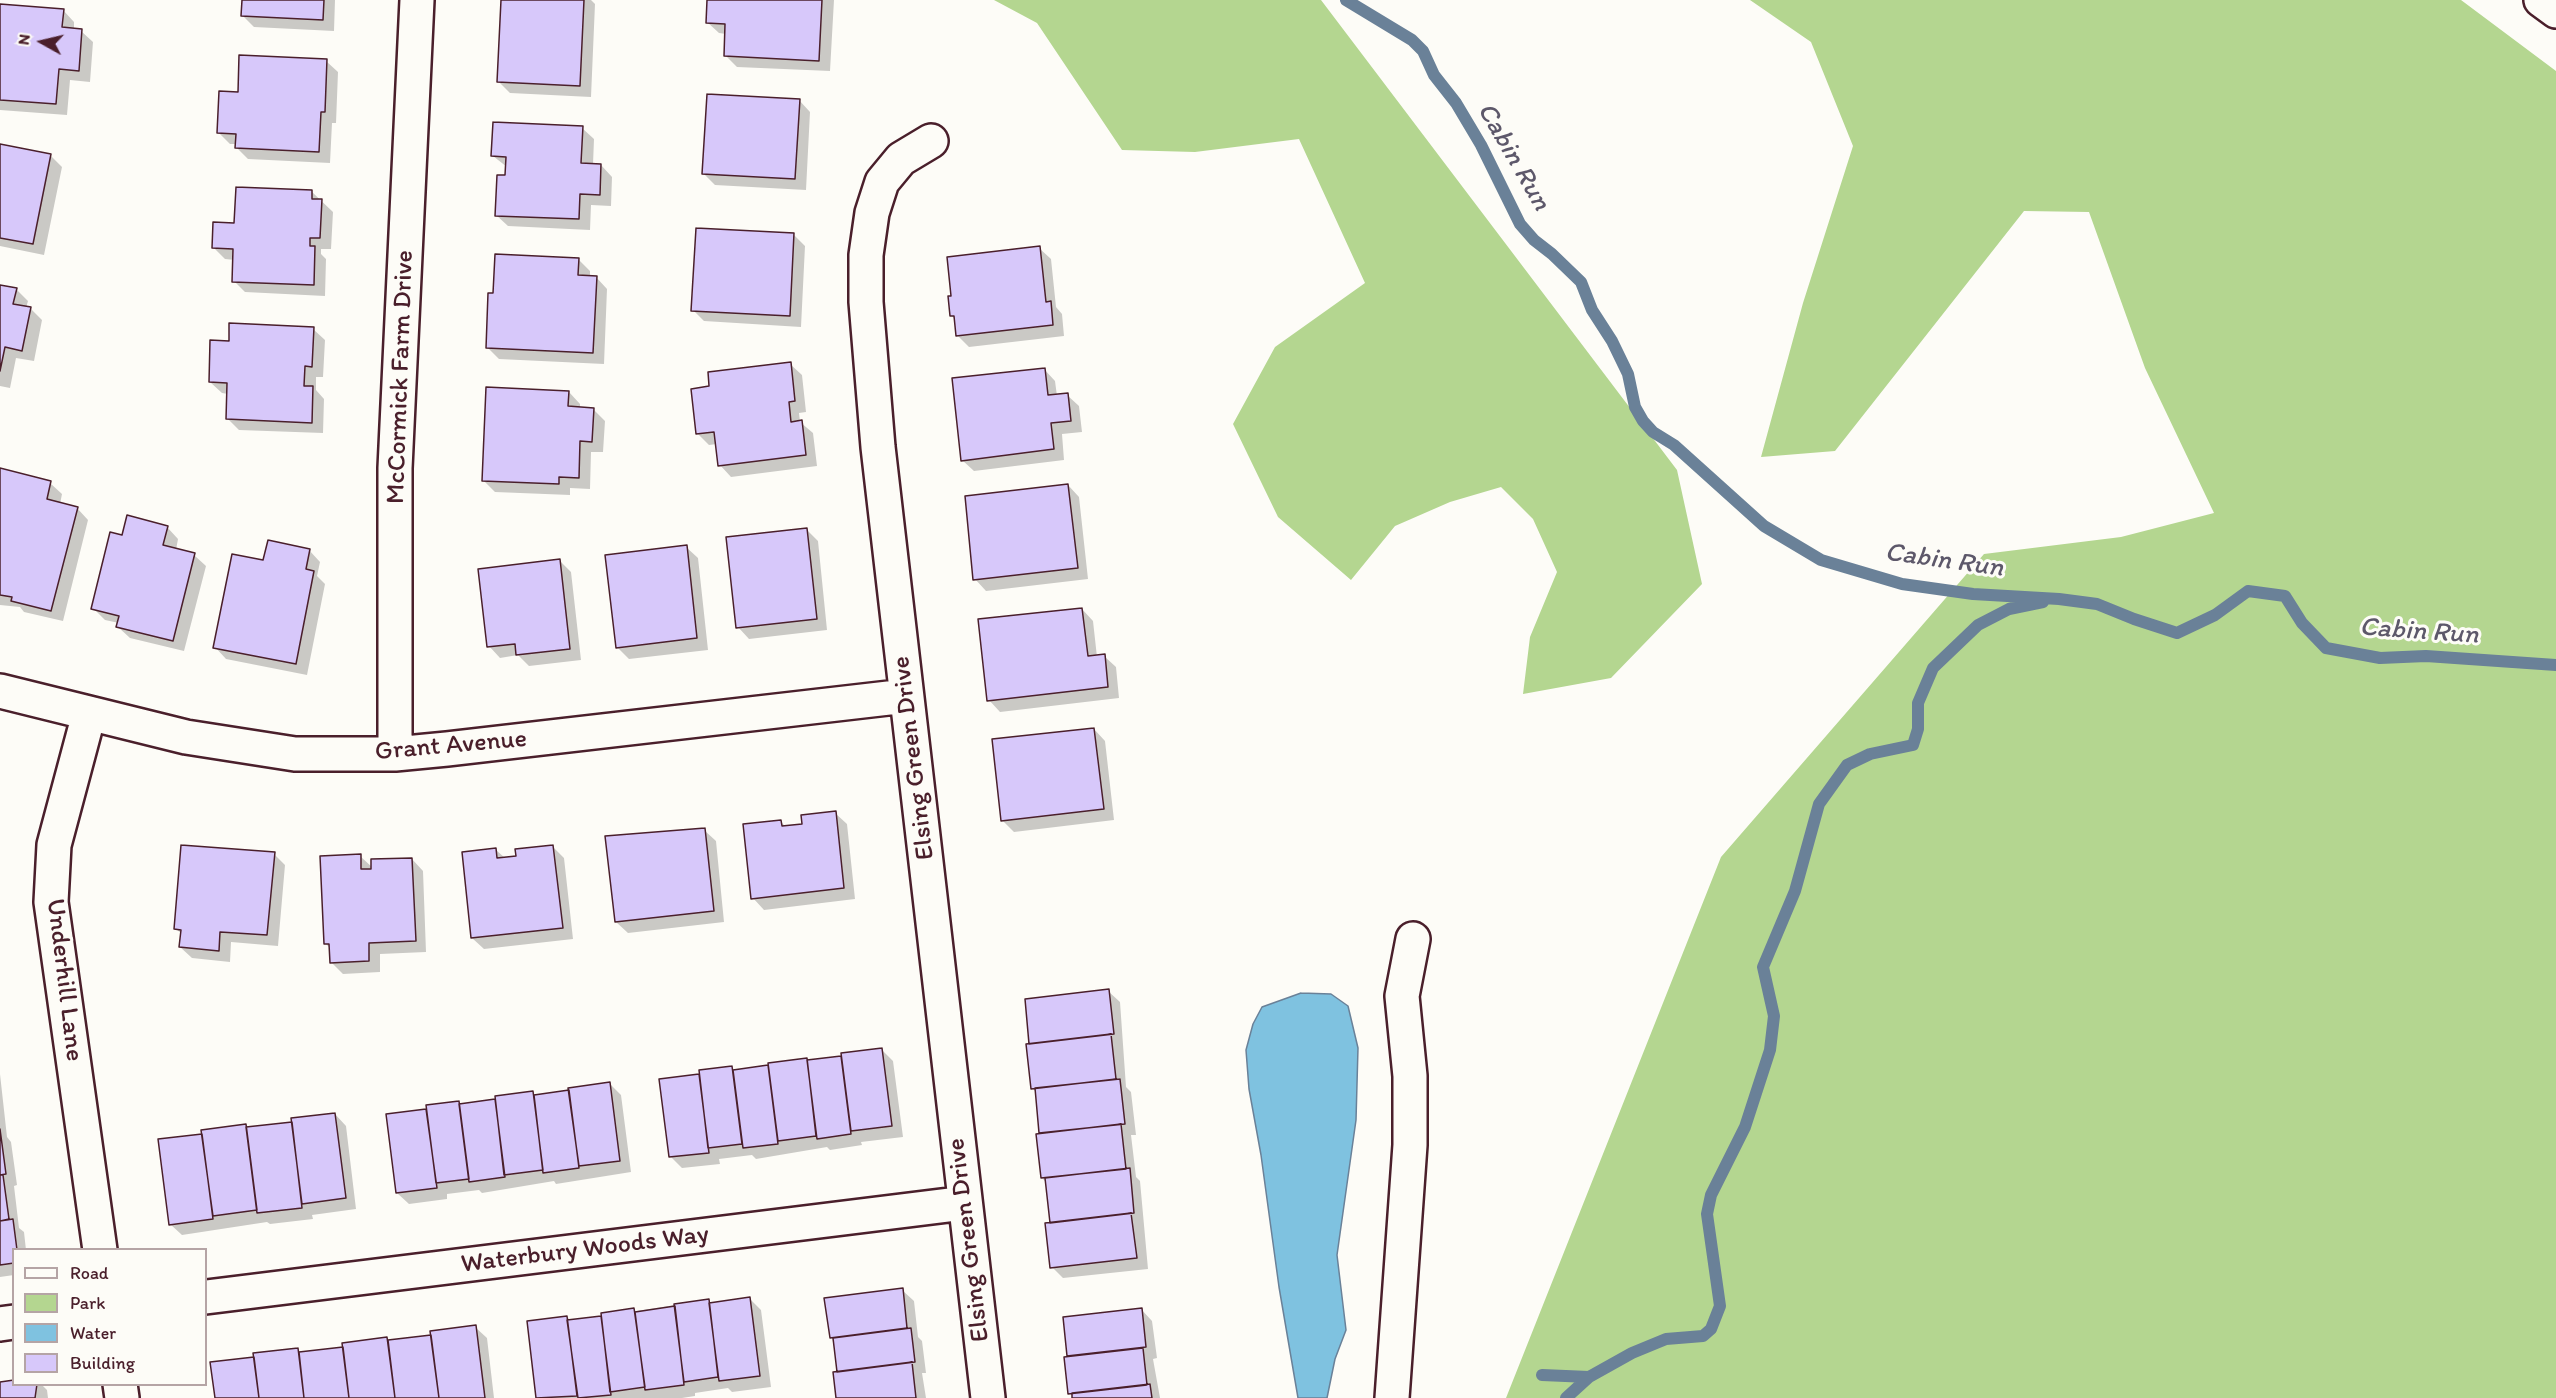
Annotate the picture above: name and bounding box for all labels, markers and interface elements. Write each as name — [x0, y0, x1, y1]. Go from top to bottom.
north arrow — [12, 12, 72, 72]
text: N — [14, 33, 34, 46]
water label: Cabin Run — [1469, 97, 1557, 217]
street label: McCormick Farm Drive — [381, 250, 421, 504]
water label: Cabin Run — [1883, 537, 2005, 585]
water label: Cabin Run — [2358, 612, 2480, 652]
street label: Elsing Green Drive — [886, 654, 942, 862]
street label: Grant Avenue — [374, 724, 528, 768]
street label: Underhill Lane — [39, 897, 89, 1063]
street label: Elsing Green Drive — [941, 1136, 997, 1344]
street label: Waterbury Woods Way — [459, 1219, 711, 1281]
legend — [12, 1248, 207, 1386]
text: Road — [70, 1262, 109, 1284]
text: Park — [70, 1292, 105, 1314]
text: Water — [70, 1322, 116, 1344]
text: Building — [70, 1352, 135, 1374]

